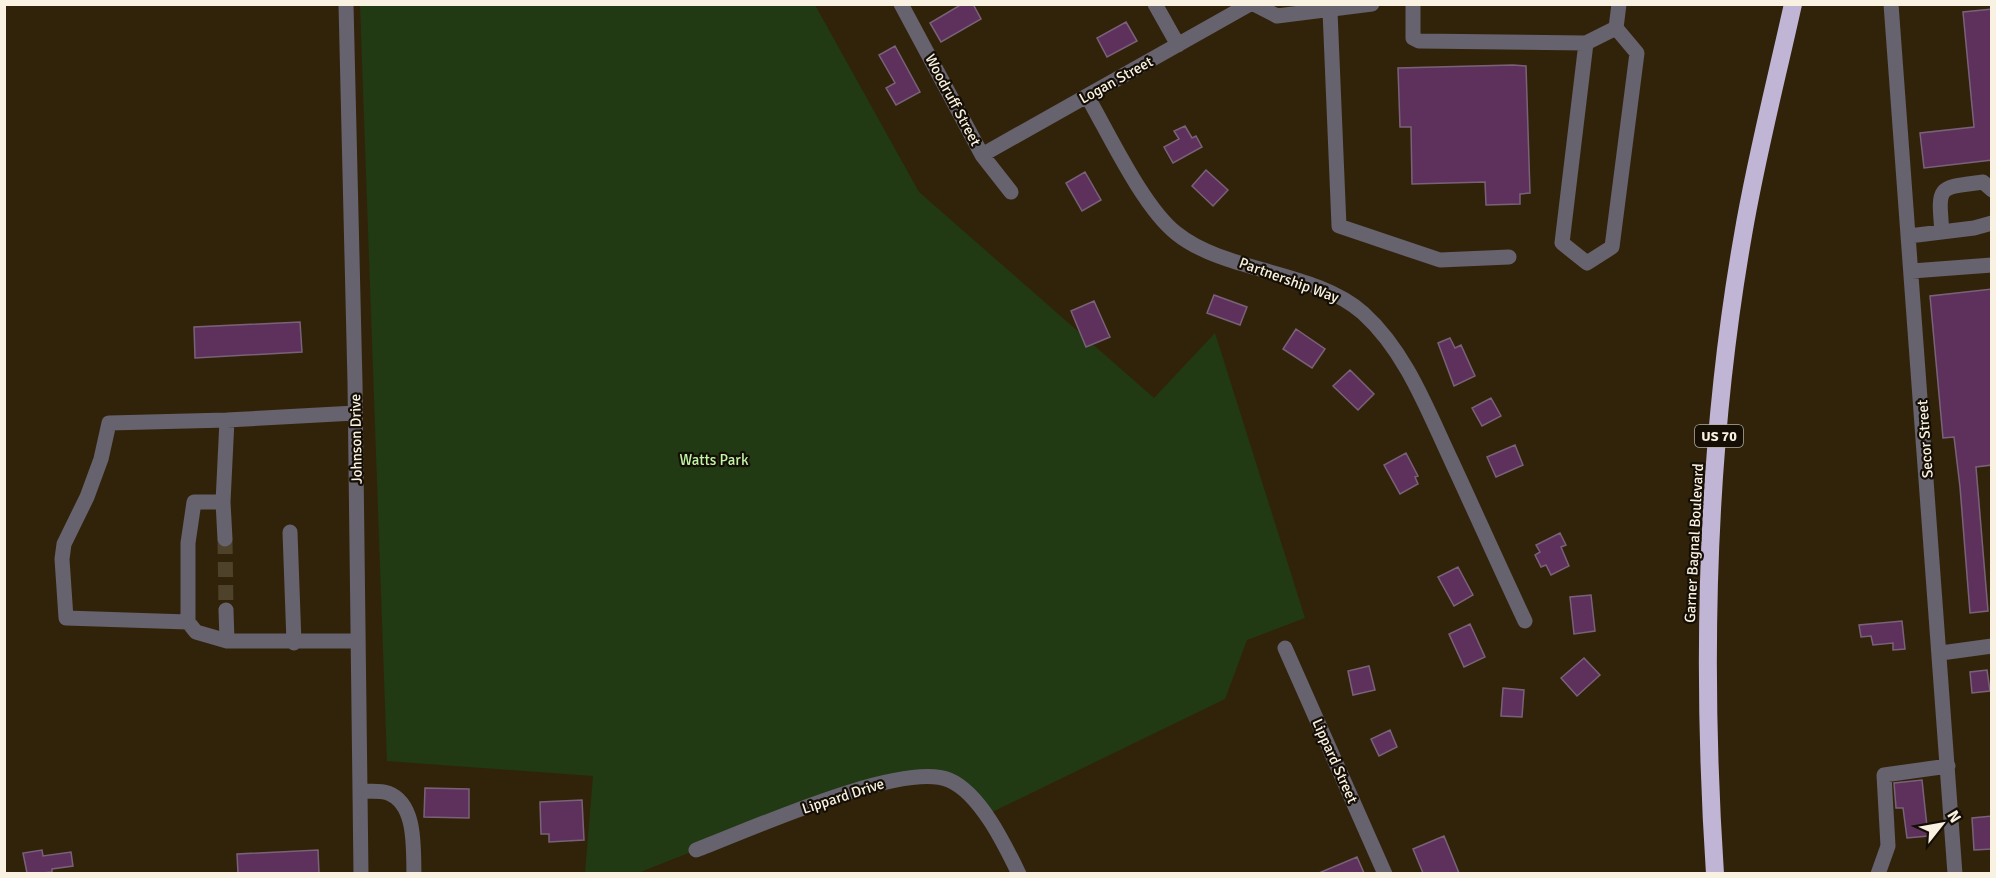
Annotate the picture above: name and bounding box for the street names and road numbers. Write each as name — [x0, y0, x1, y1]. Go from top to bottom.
street label: Woodruff Street — [921, 51, 985, 149]
street label: Logan Street — [1076, 52, 1156, 108]
street label: Partnership Way — [1237, 254, 1341, 306]
street label: Johnson Drive — [346, 394, 366, 484]
street label: Secor Street — [1913, 399, 1937, 479]
road number: US 70 — [1695, 425, 1743, 447]
street label: Garner Bagnal Boulevard — [1681, 463, 1707, 623]
street label: Lippard Street — [1308, 716, 1362, 806]
street label: Lippard Drive — [800, 774, 886, 818]

